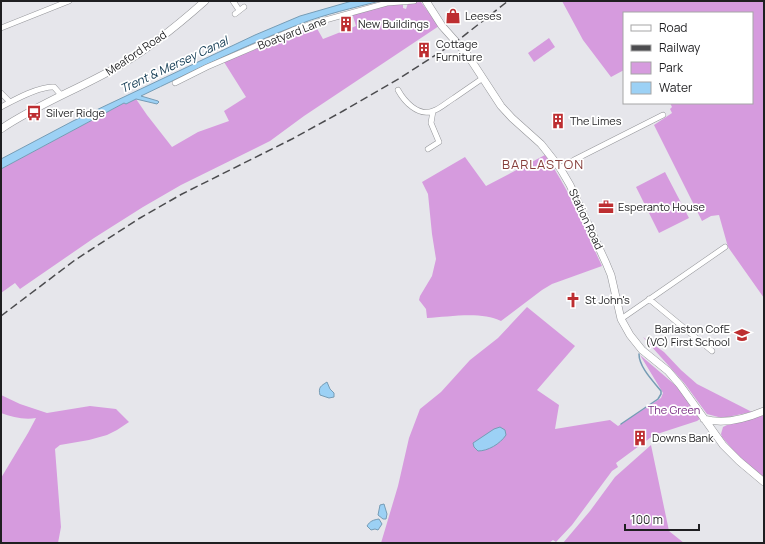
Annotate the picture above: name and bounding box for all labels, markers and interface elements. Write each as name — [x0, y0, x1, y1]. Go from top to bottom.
shop icon: Leeses — [444, 7, 462, 25]
place label: Leeses — [465, 8, 502, 23]
street label: Boatyard Lane — [255, 12, 329, 53]
legend — [623, 12, 753, 104]
building icon: New Buildings — [337, 15, 355, 33]
place label: New Buildings — [358, 16, 429, 31]
text: Road — [659, 19, 687, 36]
street label: Meaford Road — [102, 27, 169, 79]
water label: Trent & Mersey Canal — [117, 31, 232, 97]
place label: Cottage Furniture — [436, 36, 483, 64]
text: Railway — [659, 39, 701, 56]
building icon: Cottage Furniture — [415, 41, 433, 59]
text: Park — [659, 59, 684, 76]
text: Water — [659, 79, 693, 96]
bus stop icon: Silver Ridge — [25, 104, 43, 122]
place label: Silver Ridge — [46, 105, 105, 120]
building icon: The Limes — [549, 112, 567, 130]
place label: The Limes — [570, 113, 622, 128]
district label: BARLASTON — [502, 155, 584, 173]
street label: Station Road — [566, 186, 607, 252]
office icon: Esperanto House — [597, 198, 615, 216]
place label: Esperanto House — [618, 199, 706, 214]
church icon: St John's — [564, 291, 582, 309]
place label: St John's — [585, 292, 630, 307]
place label: Barlaston CofE (VC) First School — [646, 321, 730, 349]
school or university icon: Barlaston CofE (VC) First School — [733, 326, 751, 344]
park label: The Green — [648, 402, 700, 417]
building icon: Downs Bank — [631, 429, 649, 447]
place label: Downs Bank — [652, 430, 714, 445]
scale bar — [625, 506, 699, 532]
text: 100 m — [631, 511, 663, 528]

